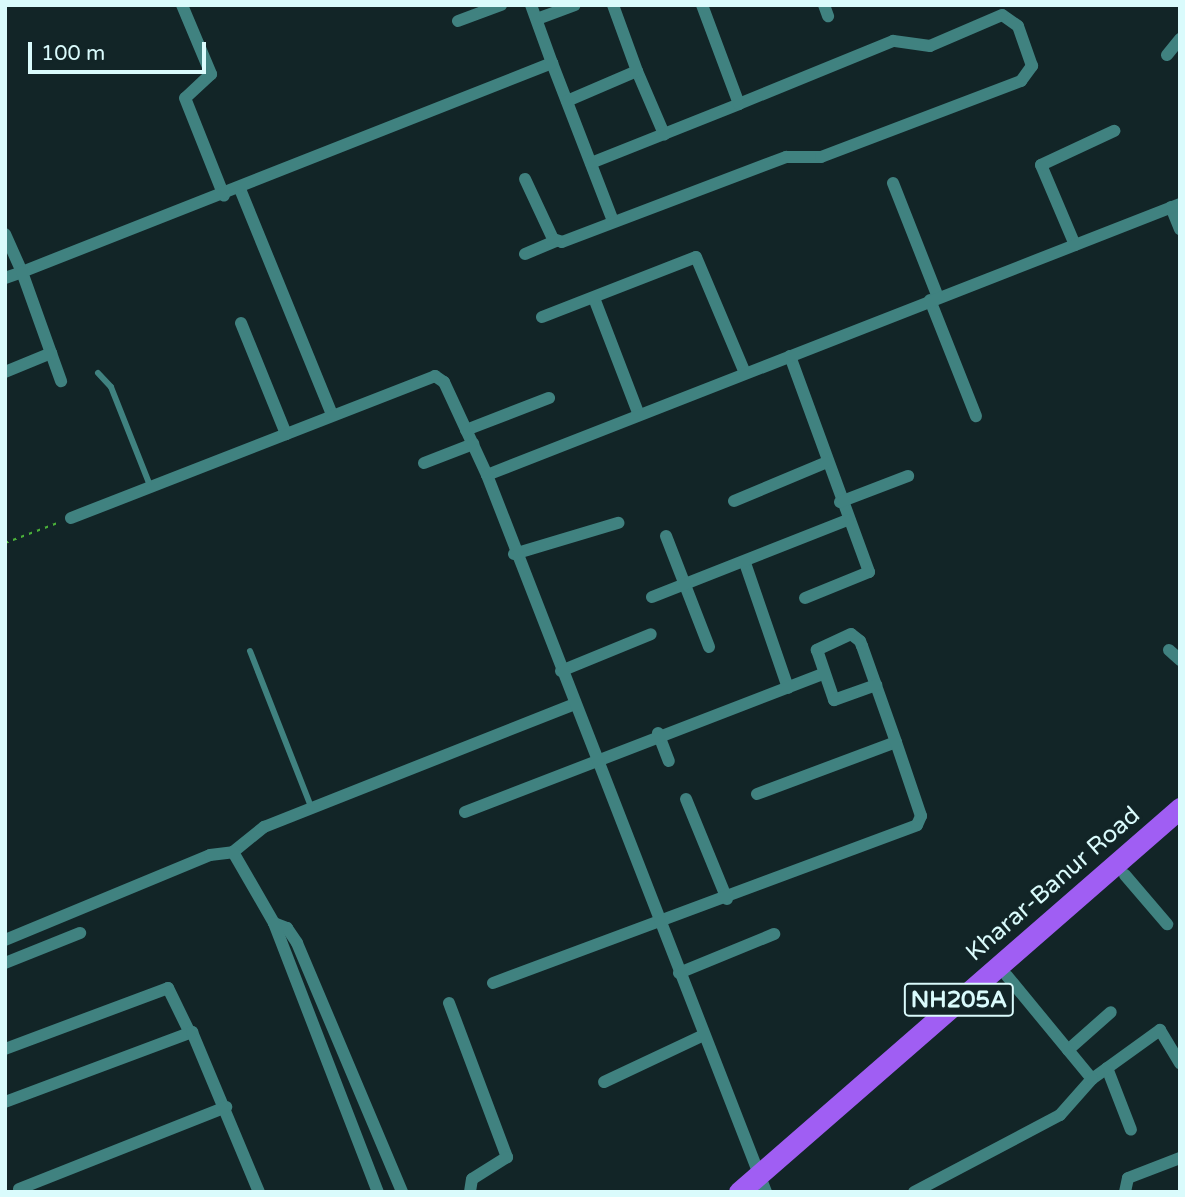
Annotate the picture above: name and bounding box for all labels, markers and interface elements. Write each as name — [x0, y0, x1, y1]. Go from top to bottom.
scale bar — [32, 28, 210, 72]
text: 100 m — [41, 41, 105, 66]
street label: Kharar-Banur Road — [960, 801, 1146, 967]
road number: NH205A — [903, 981, 1015, 1020]

